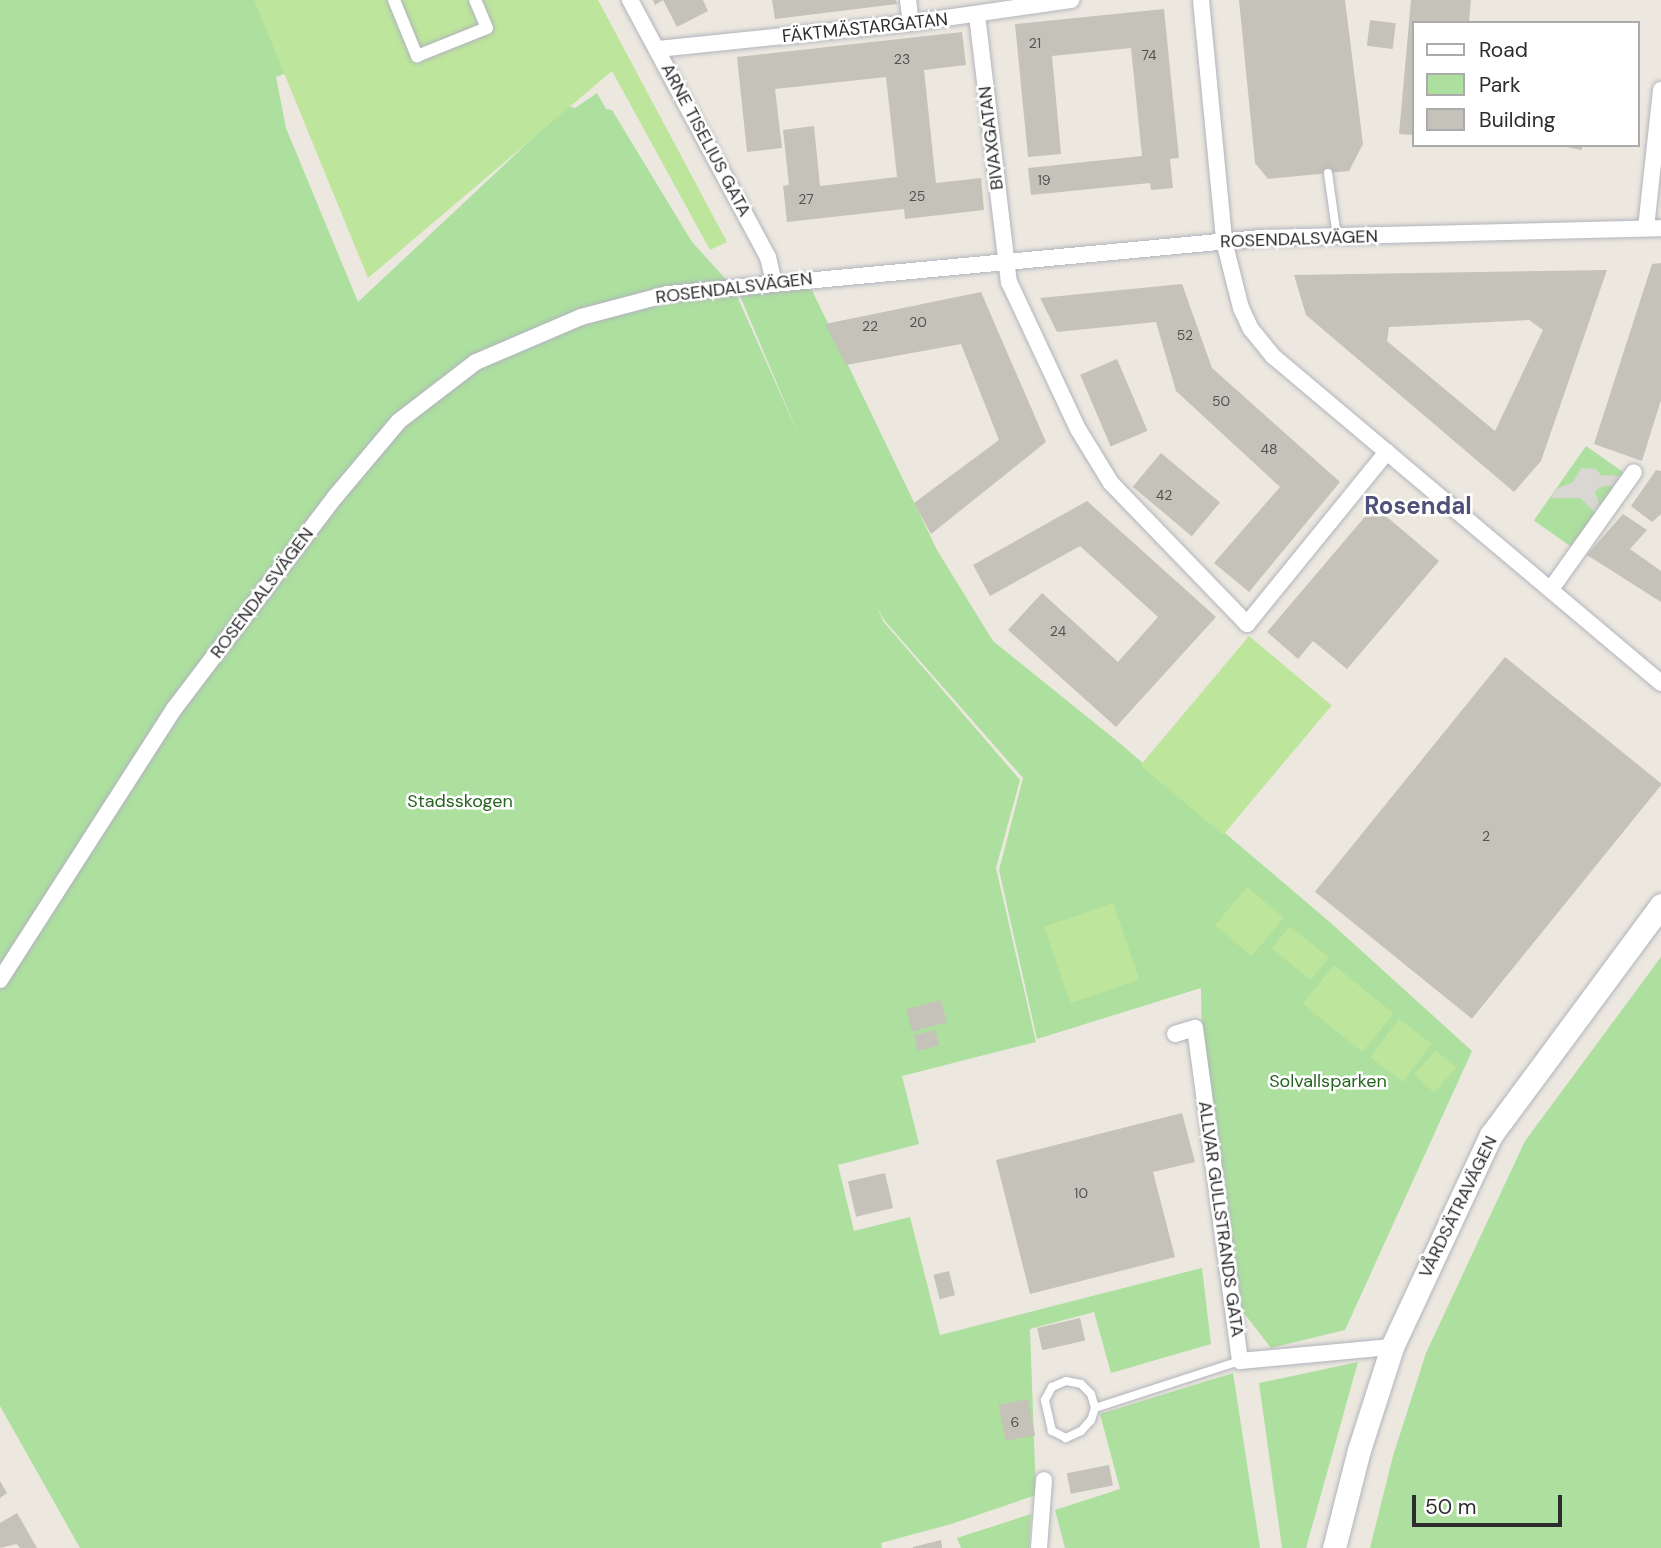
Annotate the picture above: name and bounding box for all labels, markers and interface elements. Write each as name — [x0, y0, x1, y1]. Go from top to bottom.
street label: FÄKTMÄSTARGATAN — [781, 9, 949, 47]
legend — [1412, 21, 1640, 147]
house number: 21 — [1029, 35, 1041, 51]
text: Road — [1479, 36, 1528, 64]
house number: 74 — [1141, 47, 1157, 63]
house number: 23 — [894, 51, 910, 67]
street label: ARNE TISELIUS GATA — [656, 60, 756, 220]
text: Park — [1479, 71, 1520, 99]
street label: BIVAXGATAN — [974, 85, 1008, 191]
text: Building — [1479, 106, 1555, 134]
house number: 19 — [1037, 172, 1051, 188]
house number: 25 — [909, 188, 925, 204]
house number: 27 — [798, 191, 814, 207]
street label: ROSENDALSVÄGEN — [1220, 225, 1378, 253]
street label: ROSENDALSVÄGEN — [654, 268, 814, 308]
house number: 20 — [909, 314, 927, 330]
house number: 22 — [862, 318, 878, 334]
house number: 52 — [1177, 327, 1193, 343]
house number: 50 — [1212, 393, 1230, 409]
house number: 48 — [1260, 441, 1278, 457]
house number: 42 — [1156, 487, 1172, 503]
district label: Rosendal — [1364, 492, 1472, 520]
street label: ROSENDALSVÄGEN — [206, 523, 318, 663]
house number: 24 — [1050, 623, 1066, 639]
park label: Stadsskogen — [407, 790, 513, 812]
house number: 2 — [1482, 828, 1490, 844]
park label: Solvallsparken — [1269, 1070, 1387, 1092]
street label: ALLVAR GULLSTRANDS GATA — [1194, 1100, 1248, 1338]
street label: VÅRDSÄTRAVÄGEN — [1414, 1133, 1502, 1281]
house number: 10 — [1074, 1185, 1088, 1201]
house number: 6 — [1011, 1414, 1019, 1430]
scale bar — [1416, 1482, 1566, 1526]
text: 50 m — [1425, 1493, 1476, 1521]

